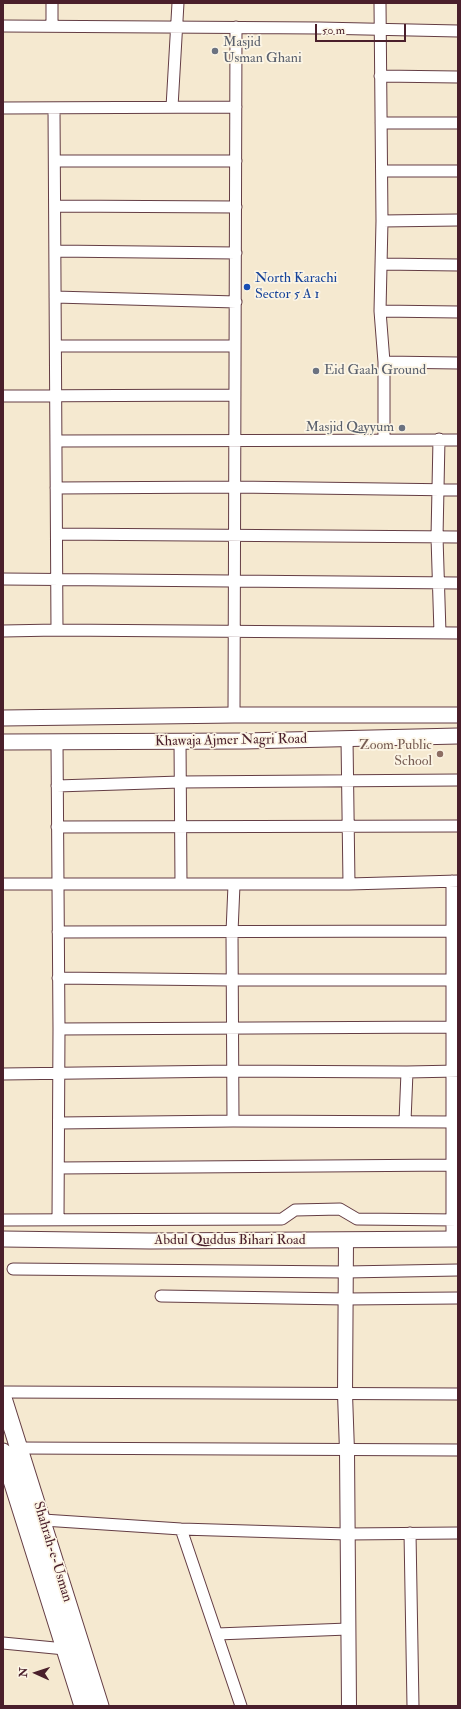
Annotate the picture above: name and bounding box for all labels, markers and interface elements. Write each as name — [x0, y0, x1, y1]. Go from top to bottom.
scale bar — [317, 16, 408, 42]
text: 50 m — [322, 23, 345, 38]
place label: Masjid Usman Ghani — [223, 35, 302, 68]
marker: Masjid Usman Ghani — [210, 46, 220, 56]
place label: North Karachi Sector 5 A 1 — [255, 271, 337, 304]
marker: North Karachi Sector 5 A 1 — [242, 282, 252, 292]
place label: Eid Gaah Ground — [324, 363, 426, 379]
marker: Eid Gaah Ground — [311, 366, 321, 376]
place label: Masjid Qayyum — [305, 420, 394, 436]
marker: Masjid Qayyum — [397, 423, 407, 433]
street label: Khawaja Ajmer Nagri Road — [155, 731, 307, 751]
place label: Zoom Public School — [359, 738, 432, 770]
marker: Zoom Public School — [435, 749, 445, 759]
street label: Abdul Quddus Bihari Road — [154, 1233, 306, 1249]
street label: Shahrah-e-Usman — [29, 1500, 75, 1604]
north arrow — [16, 1653, 56, 1693]
text: N — [17, 1667, 30, 1678]

